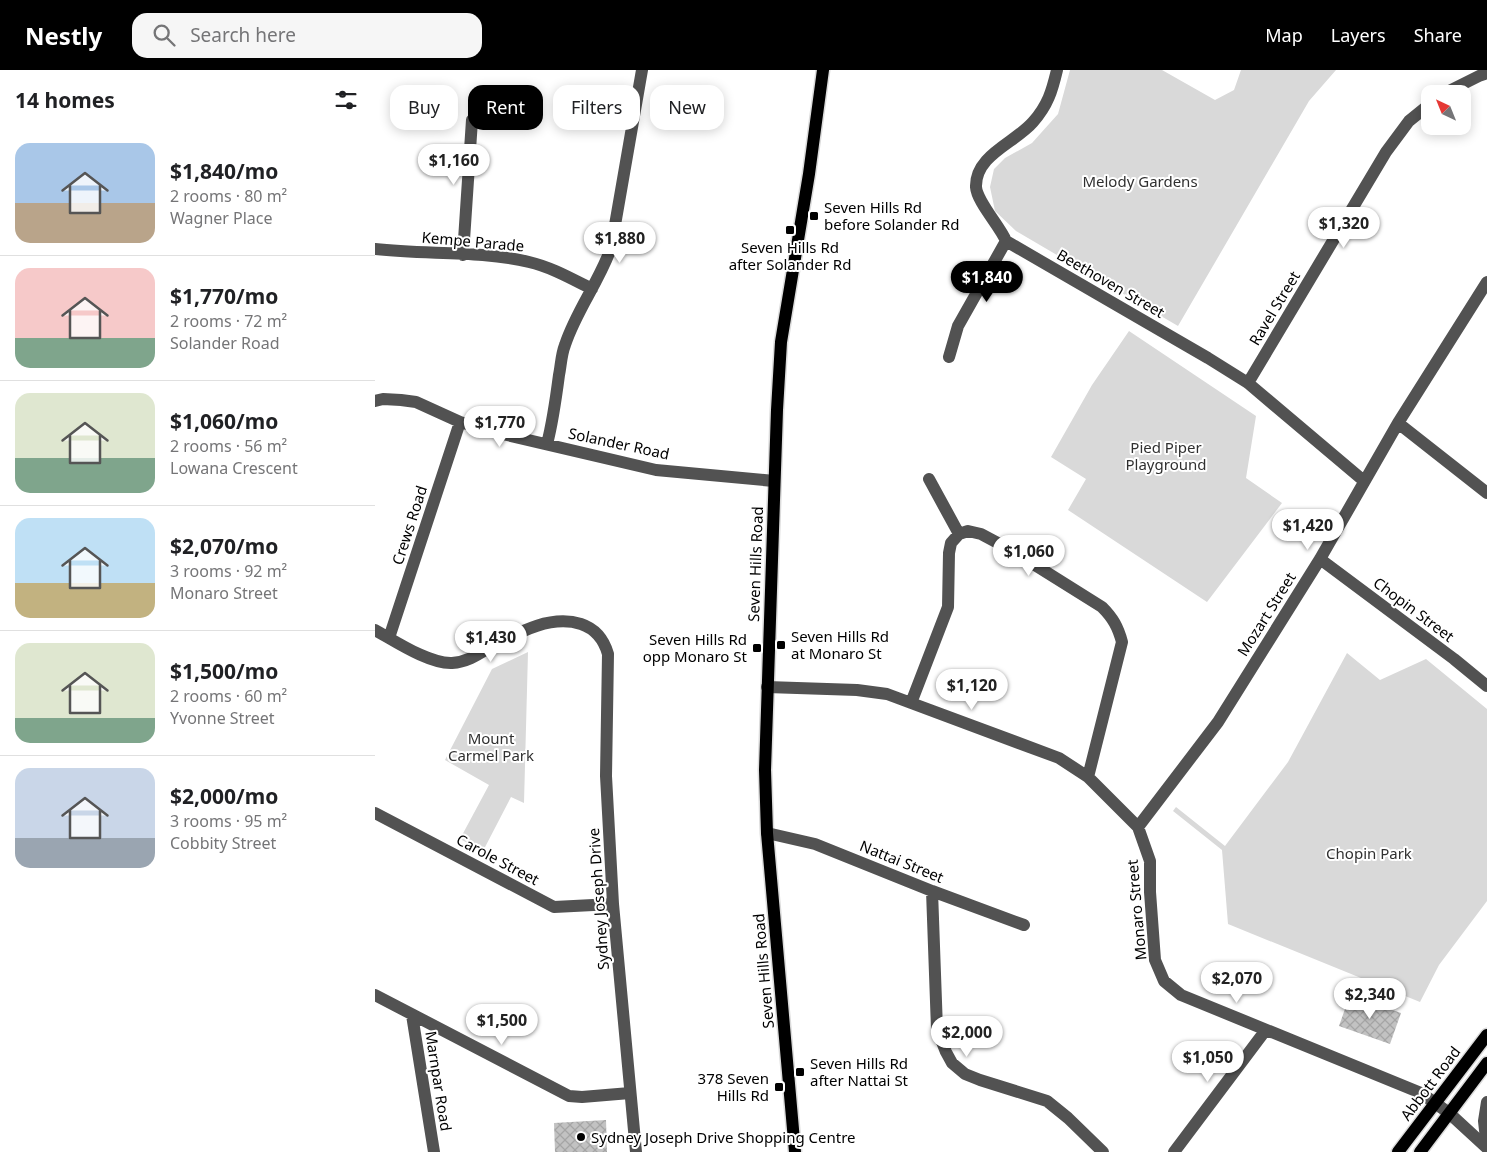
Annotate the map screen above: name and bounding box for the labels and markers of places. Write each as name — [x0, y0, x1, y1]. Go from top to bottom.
pin: $1,160 — [413, 144, 495, 186]
place label: Seven Hills Rd before Solander Rd — [824, 197, 959, 234]
pin: $1,320 — [1303, 206, 1385, 249]
marker: Seven Hills Rd before Solander Rd — [808, 210, 820, 222]
pin: $1,880 — [579, 222, 661, 264]
marker: Seven Hills Rd after Solander Rd — [784, 224, 796, 236]
place label: Seven Hills Rd after Solander Rd — [729, 237, 851, 274]
pin: $1,840 — [946, 260, 1028, 303]
pin: $1,770 — [459, 406, 541, 448]
pin: $1,420 — [1267, 508, 1349, 551]
pin: $1,060 — [988, 534, 1070, 577]
pin: $1,430 — [450, 620, 532, 663]
place label: Seven Hills Rd at Monaro St — [791, 626, 889, 663]
place label: Seven Hills Rd opp Monaro St — [643, 629, 748, 666]
marker: Seven Hills Rd at Monaro St — [775, 639, 787, 651]
marker: Seven Hills Rd opp Monaro St — [751, 642, 763, 654]
pin: $1,120 — [931, 668, 1013, 711]
pin: $2,070 — [1196, 962, 1278, 1004]
pin: $2,340 — [1329, 978, 1411, 1020]
pin: $1,500 — [461, 1004, 543, 1046]
pin: $2,000 — [926, 1016, 1008, 1058]
pin: $1,050 — [1167, 1040, 1249, 1083]
place label: Seven Hills Rd after Nattai St — [810, 1053, 909, 1090]
marker: Seven Hills Rd after Nattai St — [794, 1066, 806, 1078]
place label: 378 Seven Hills Rd — [698, 1068, 769, 1105]
marker: 378 Seven Hills Rd — [773, 1081, 785, 1093]
place label: Sydney Joseph Drive Shopping Centre — [591, 1127, 856, 1147]
marker: Sydney Joseph Drive Shopping Centre — [575, 1131, 587, 1143]

